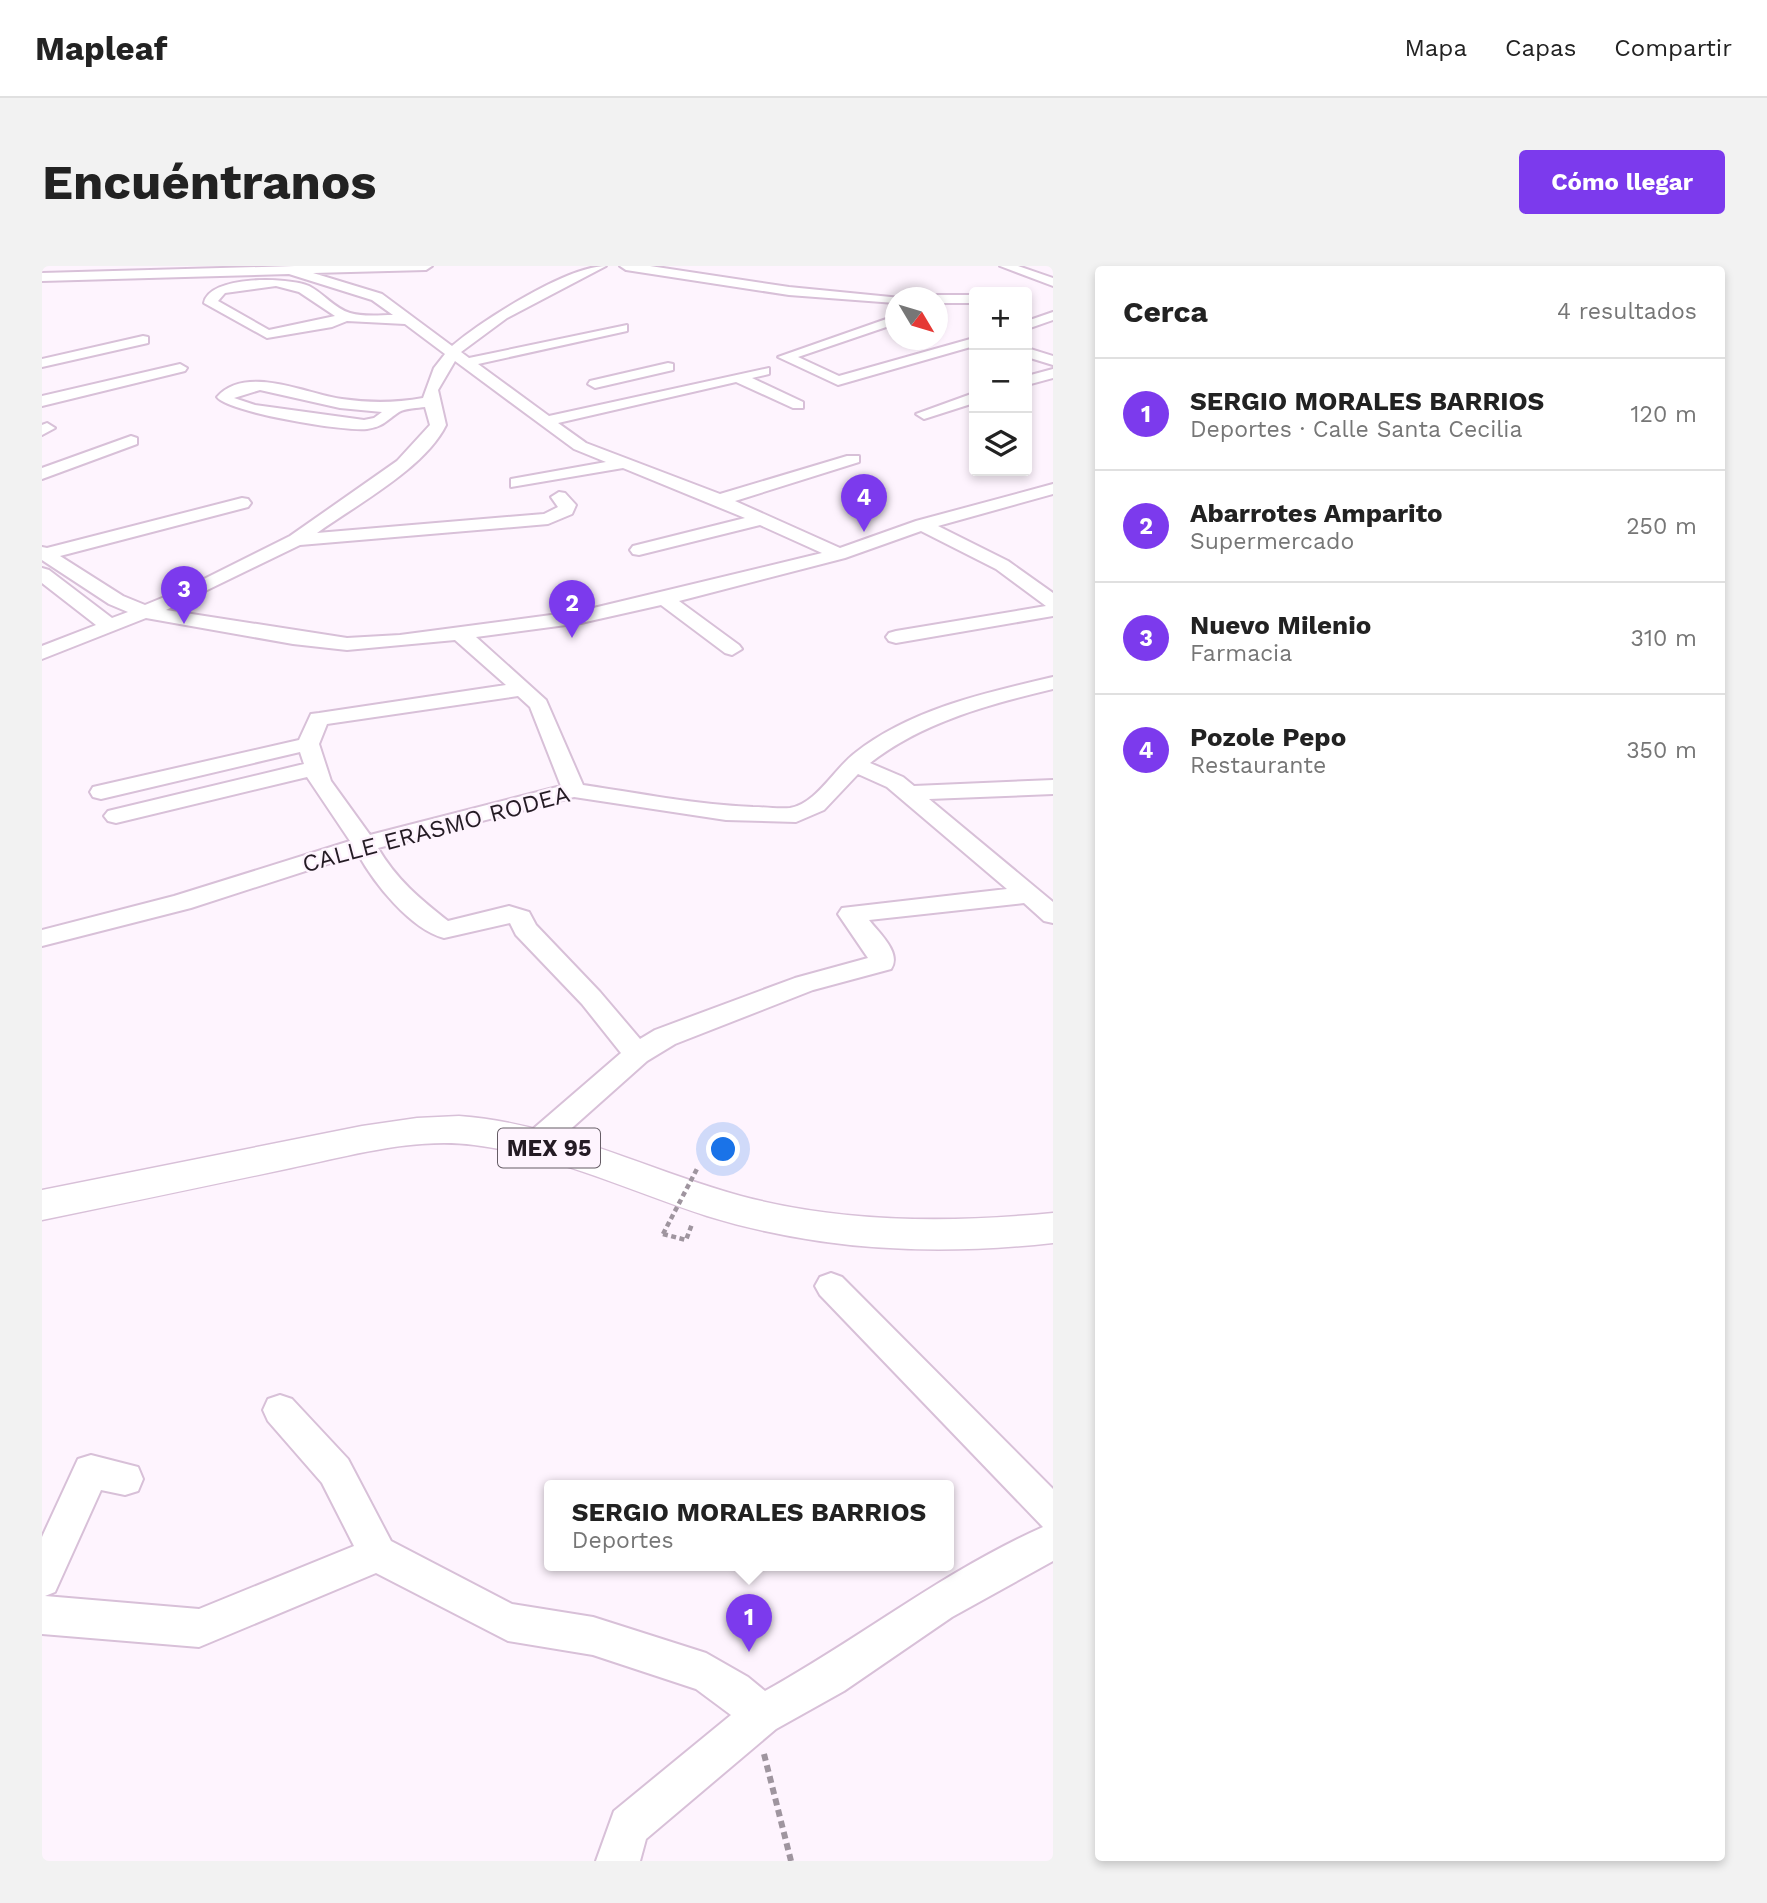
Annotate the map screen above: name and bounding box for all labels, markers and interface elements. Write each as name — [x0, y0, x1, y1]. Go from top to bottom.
text: Mapleaf — [35, 29, 167, 68]
text: Mapa — [1404, 34, 1467, 62]
text: Capas — [1505, 34, 1576, 62]
text: Compartir — [1614, 34, 1732, 62]
button: Cómo llegar — [1519, 150, 1725, 214]
text: Encuéntranos — [42, 153, 376, 211]
north arrow — [885, 287, 948, 350]
map controls — [969, 287, 1032, 476]
button: + — [969, 287, 1032, 350]
text: Cerca — [1123, 294, 1208, 329]
text: 4 resultados — [1557, 298, 1697, 325]
button: − — [969, 350, 1032, 413]
text: SERGIO MORALES BARRIOS — [1190, 386, 1544, 416]
text: 1 — [1141, 401, 1151, 428]
text: 120 m — [1631, 401, 1697, 428]
button: layers — [969, 413, 1032, 476]
text: Deportes · Calle Santa Cecilia — [1190, 416, 1522, 443]
pin: 4 — [841, 474, 887, 532]
text: Abarrotes Amparito — [1190, 498, 1443, 528]
text: 2 — [1139, 513, 1153, 540]
text: 250 m — [1626, 513, 1697, 540]
text: Supermercado — [1190, 528, 1354, 555]
pin: 3 — [161, 566, 207, 624]
pin: 2 — [549, 580, 595, 638]
text: Nuevo Milenio — [1190, 610, 1371, 640]
text: 3 — [1139, 625, 1153, 652]
text: 310 m — [1631, 625, 1697, 652]
text: Farmacia — [1190, 640, 1292, 667]
text: Pozole Pepo — [1190, 722, 1346, 752]
text: 4 — [1139, 737, 1153, 764]
text: 350 m — [1626, 737, 1697, 764]
text: Restaurante — [1190, 752, 1326, 779]
street label: CALLE ERASMO RODEA — [299, 780, 573, 878]
road number: MEX 95 — [498, 1128, 600, 1168]
your location — [706, 1132, 740, 1166]
popup — [544, 1480, 954, 1571]
text: SERGIO MORALES BARRIOS — [572, 1497, 926, 1527]
text: Deportes — [572, 1527, 674, 1554]
pin: 1 — [726, 1594, 772, 1652]

